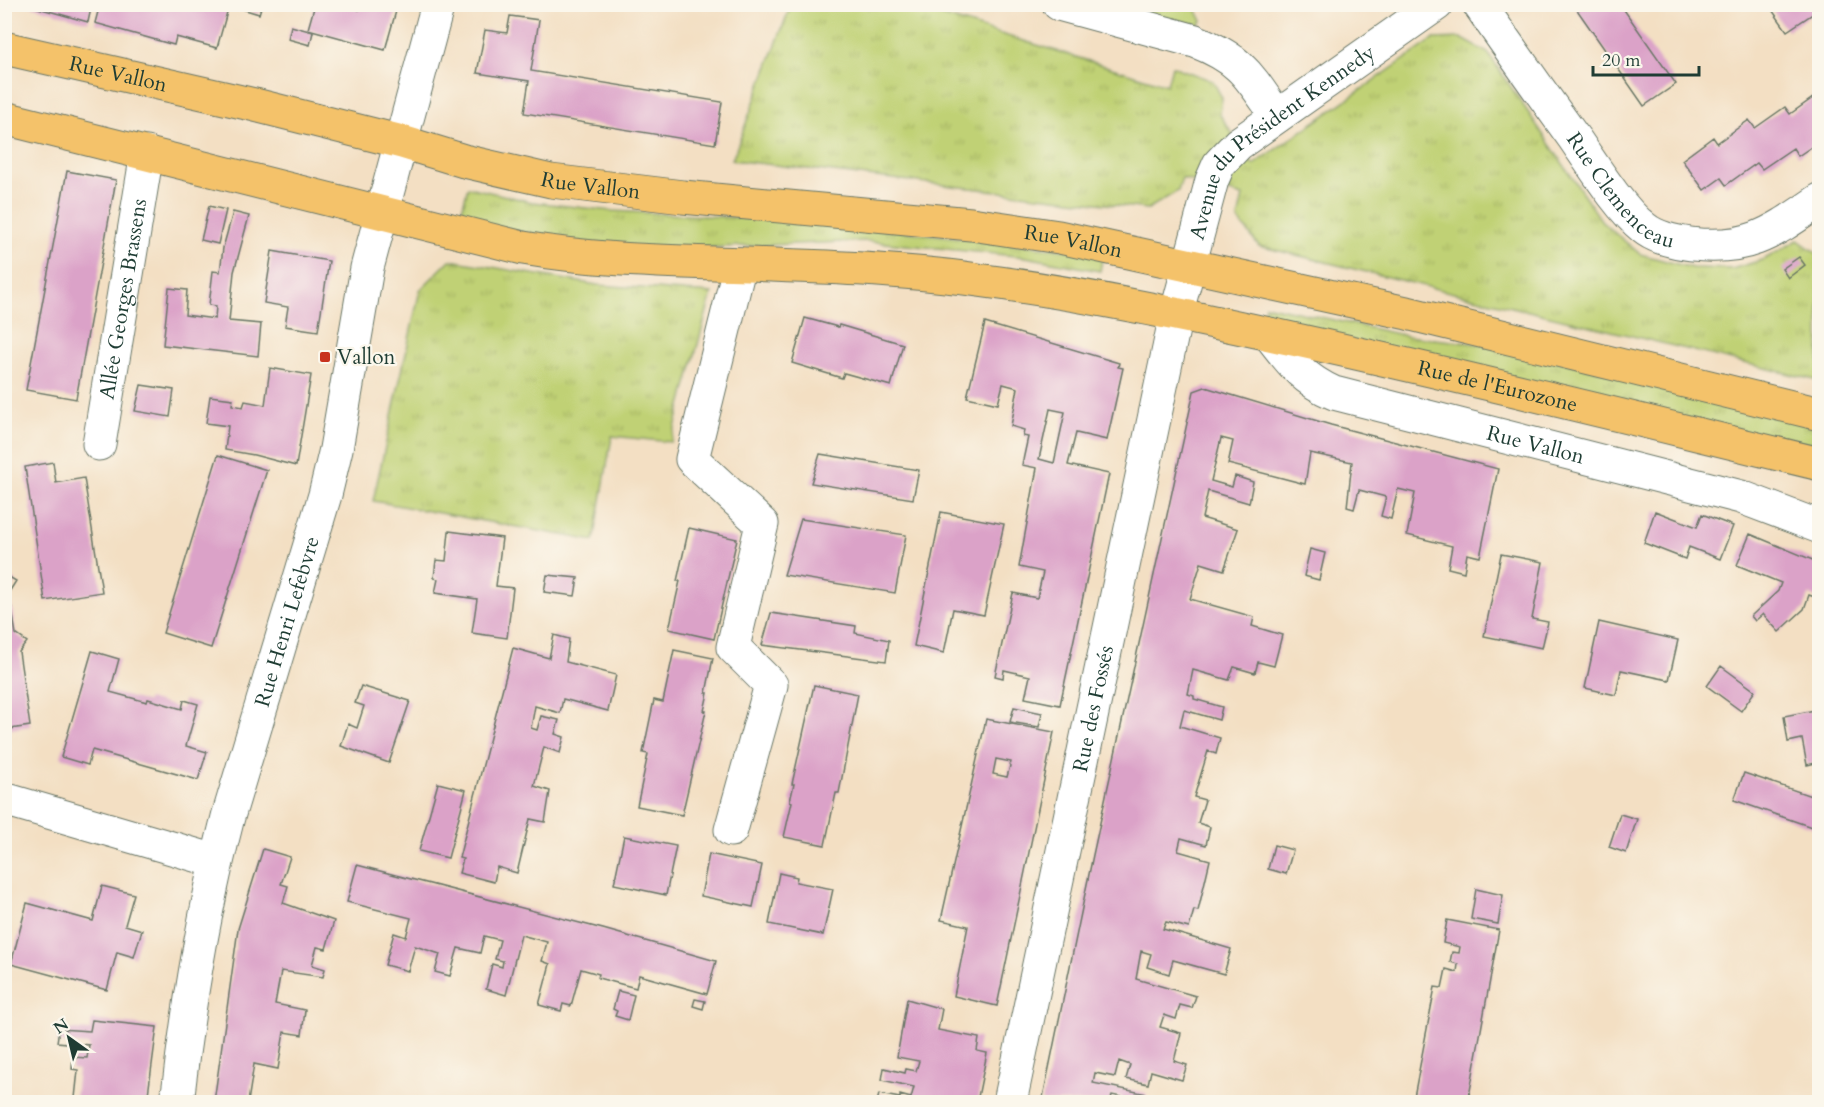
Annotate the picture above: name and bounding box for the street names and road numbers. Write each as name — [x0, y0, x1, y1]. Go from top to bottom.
street label: Avenue du Président Kennedy — [1183, 38, 1381, 243]
street label: Rue Vallon — [66, 49, 170, 100]
street label: Rue Clemenceau — [1559, 127, 1678, 256]
street label: Rue Vallon — [538, 165, 642, 207]
street label: Allée Georges Brassens — [93, 196, 154, 402]
street label: Rue Vallon — [1022, 218, 1125, 265]
street label: Rue de l'Eurozone — [1415, 354, 1580, 420]
street label: Rue Vallon — [1483, 419, 1587, 471]
street label: Rue Henri Lefebvre — [248, 533, 327, 710]
street label: Rue des Fossés — [1066, 643, 1121, 775]

